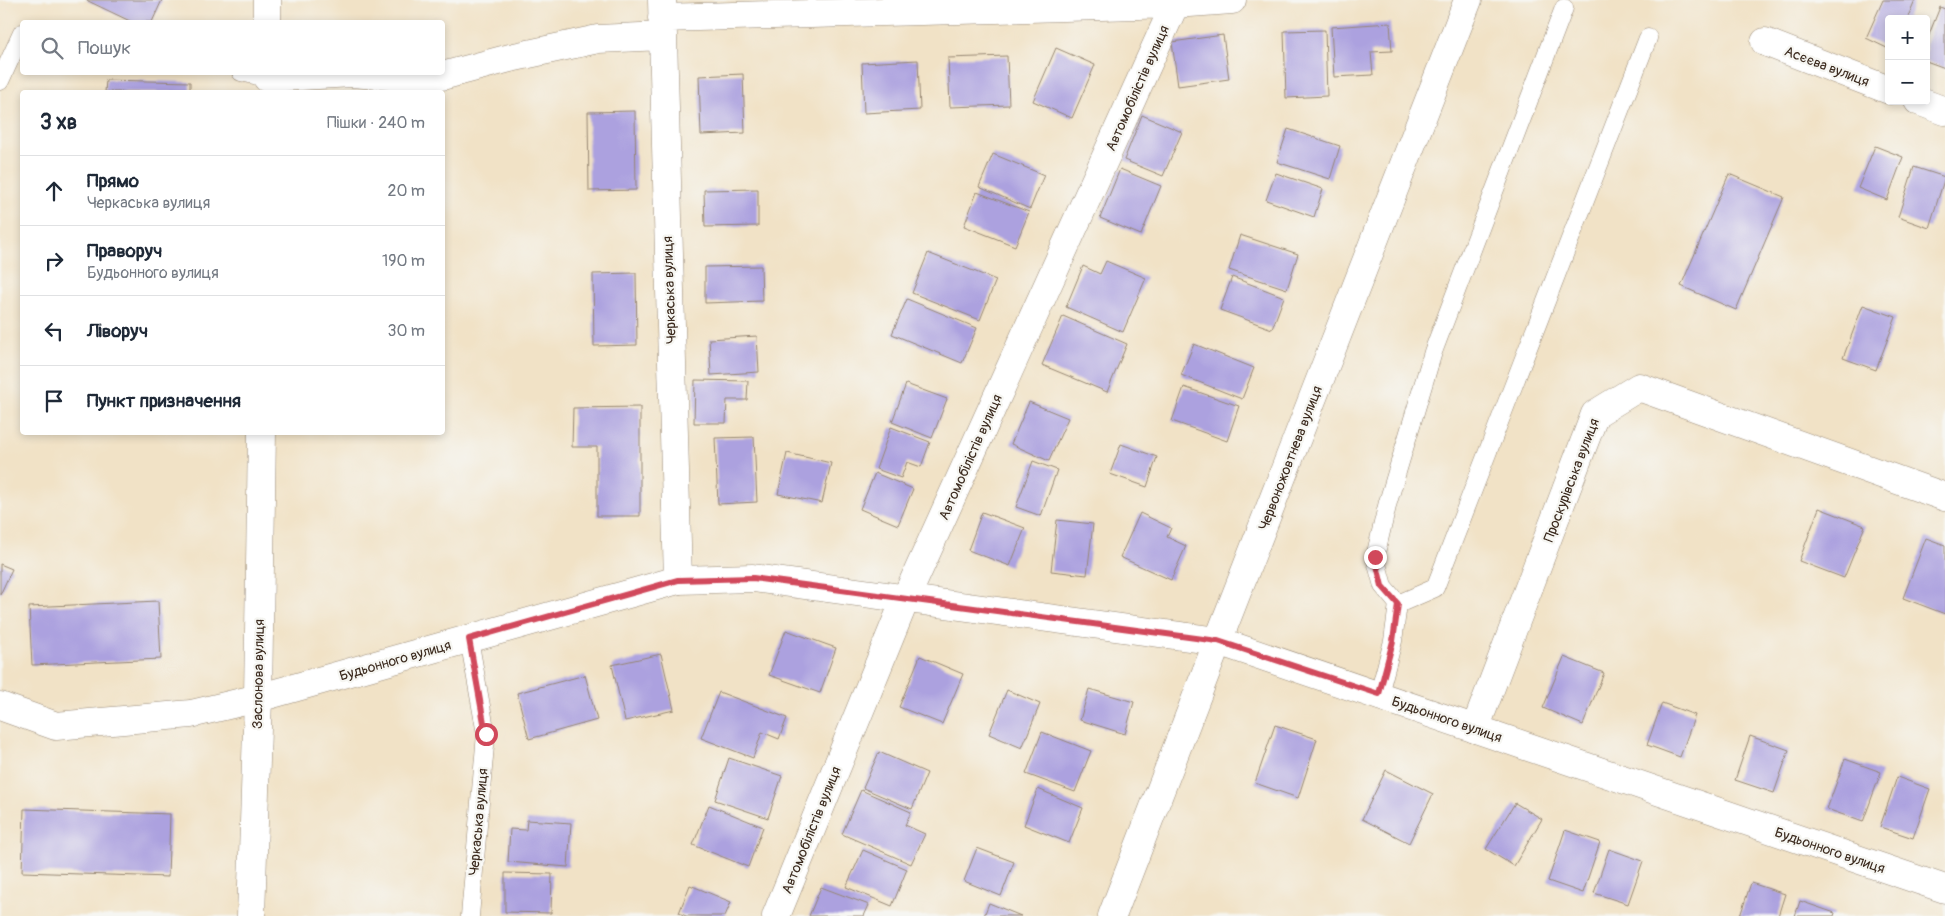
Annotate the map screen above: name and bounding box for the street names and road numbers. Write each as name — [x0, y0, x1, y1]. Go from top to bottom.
street label: Автомобілістів вулиця — [1102, 23, 1173, 154]
street label: Асєєва вулиця — [1782, 42, 1872, 90]
street label: Черкаська вулиця — [659, 236, 680, 344]
street label: Червоножовтнева вулиця — [1255, 384, 1326, 533]
street label: Автомобілістів вулиця — [935, 392, 1006, 523]
street label: Проскурівська вулиця — [1540, 416, 1603, 544]
street label: Заслонова вулиця — [249, 619, 268, 729]
street label: Будьонного вулиця — [337, 636, 453, 685]
street label: Будьонного вулиця — [1390, 693, 1504, 746]
street label: Автомобілістів вулиця — [778, 764, 845, 896]
street label: Черкаська вулиця — [465, 768, 492, 876]
street label: Будьонного вулиця — [1773, 824, 1887, 877]

